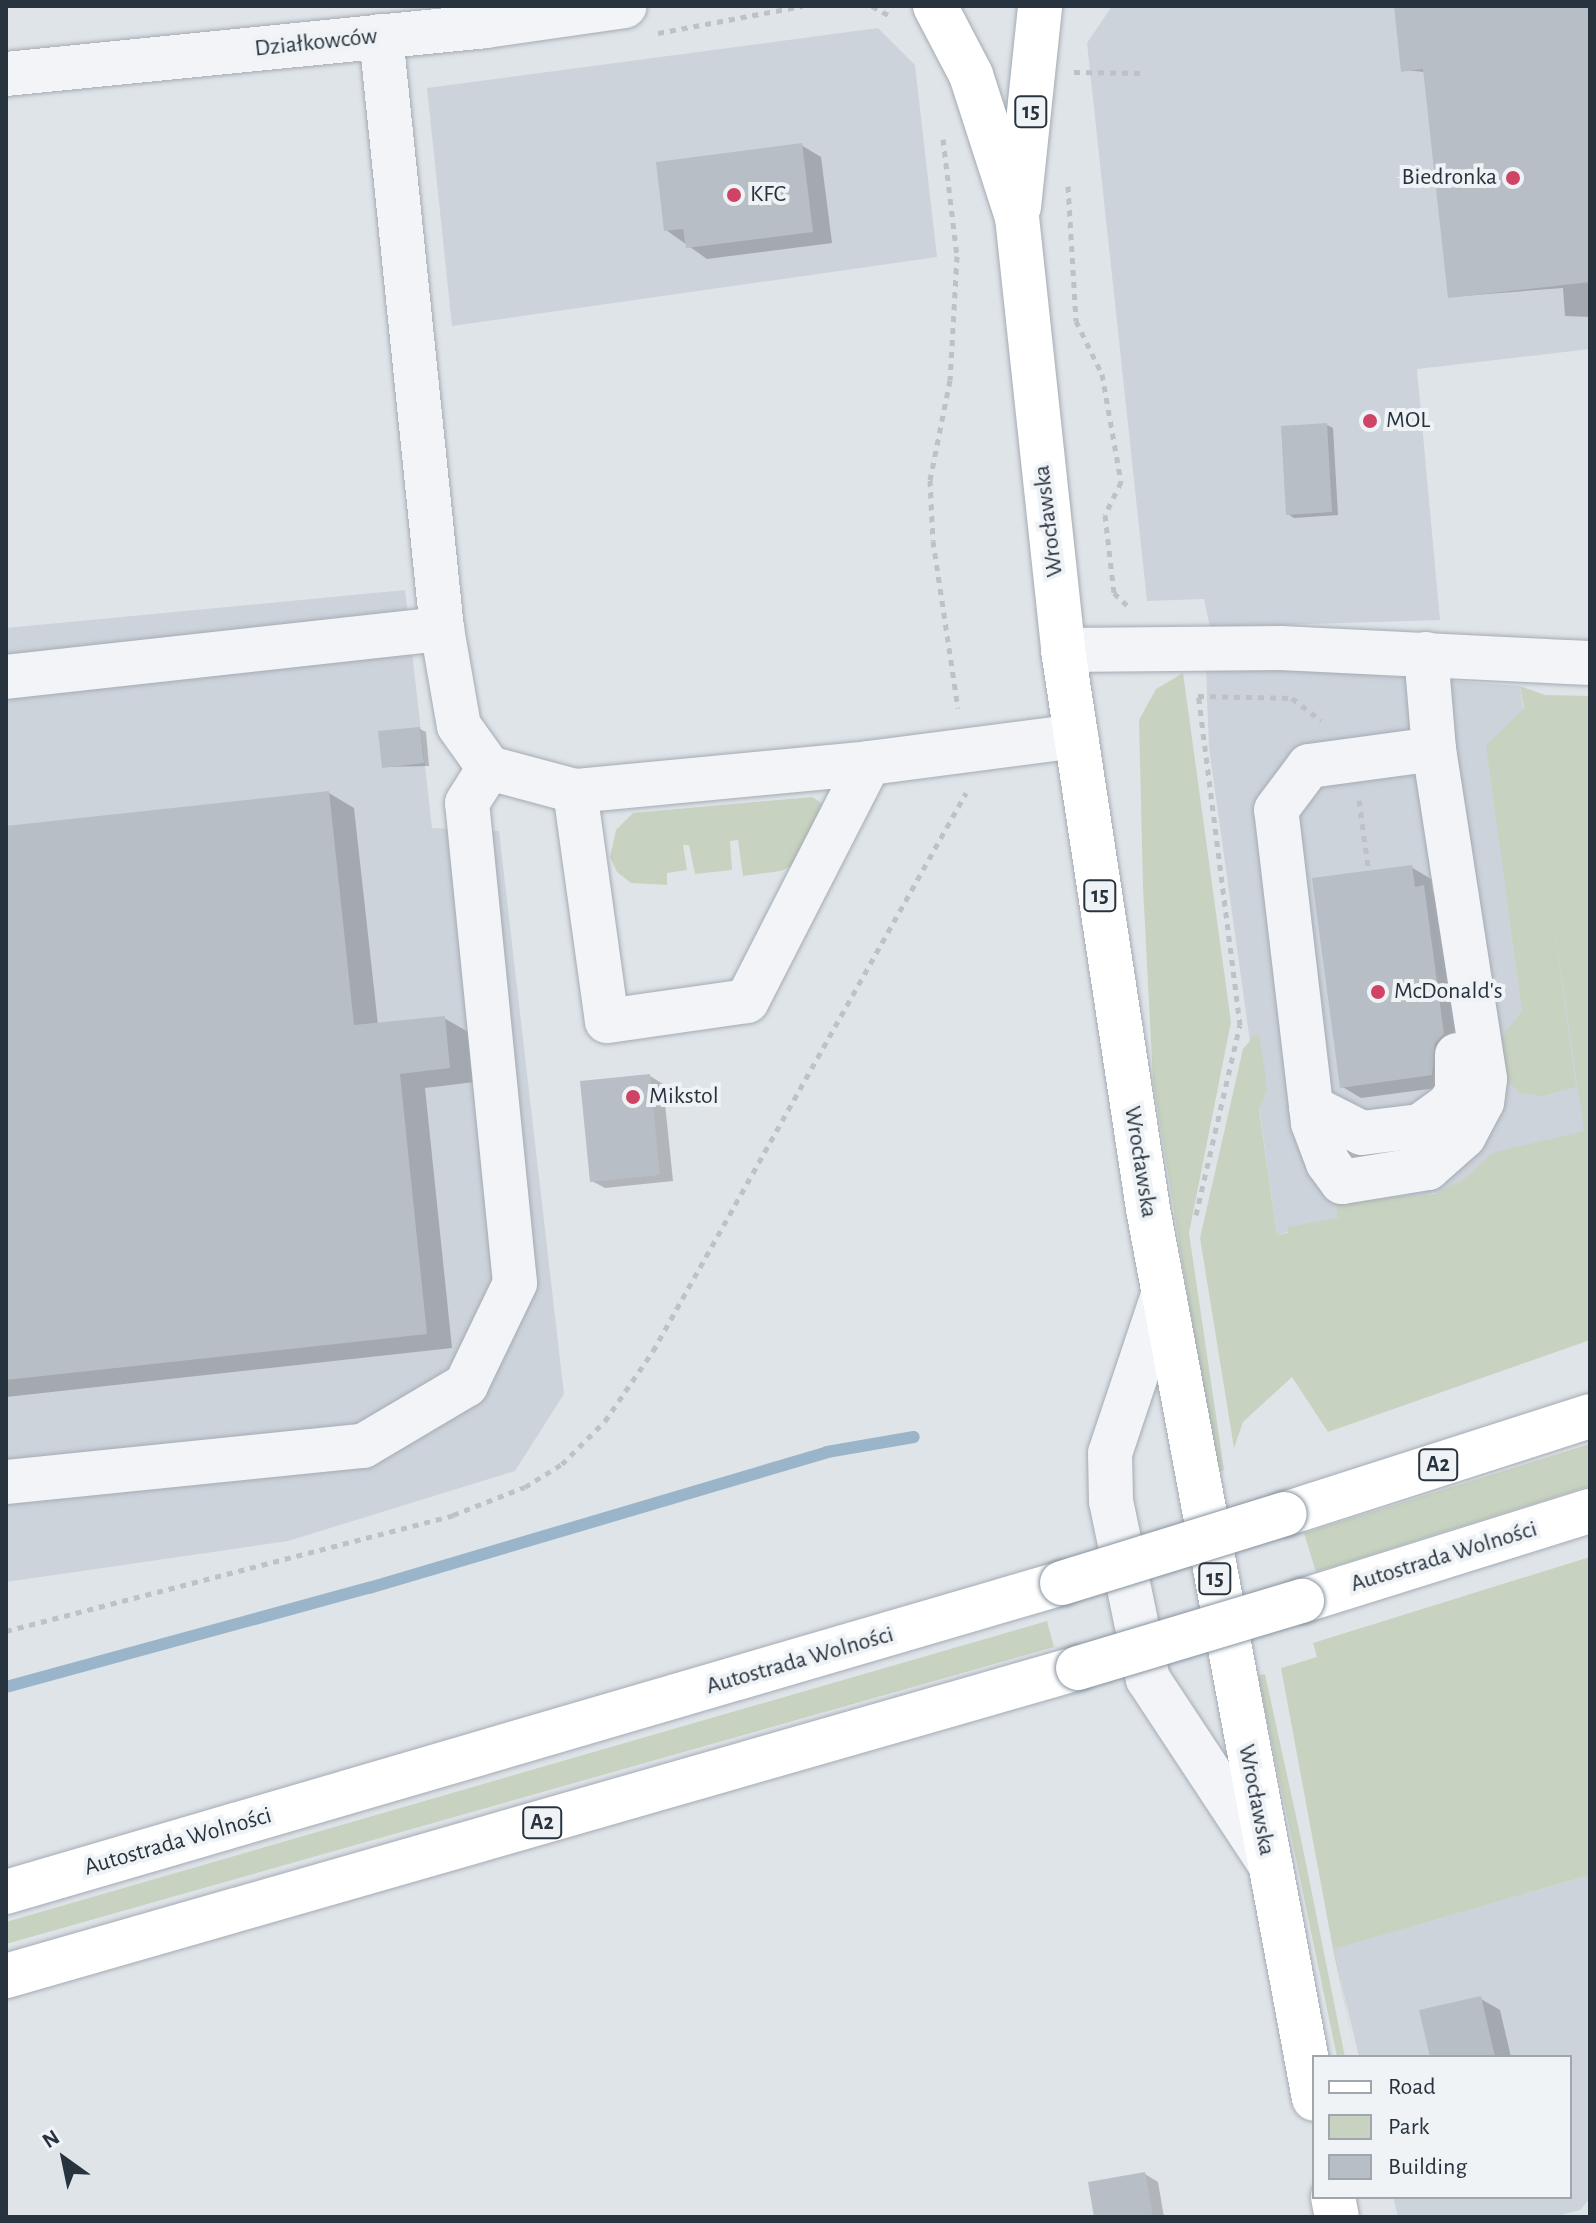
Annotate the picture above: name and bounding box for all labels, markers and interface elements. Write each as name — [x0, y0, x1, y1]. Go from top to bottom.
street label: Działkowców — [253, 22, 379, 64]
road number: 15 — [1013, 94, 1049, 130]
place label: Biedronka — [1402, 164, 1497, 192]
marker: Biedronka — [1504, 169, 1522, 187]
place label: KFC — [750, 181, 786, 209]
marker: KFC — [725, 186, 743, 204]
place label: MOL — [1386, 407, 1430, 435]
marker: MOL — [1361, 412, 1379, 430]
street label: Wrocławska — [1028, 463, 1070, 579]
road number: 15 — [1082, 878, 1118, 914]
place label: McDonald's — [1394, 978, 1503, 1006]
marker: McDonald's — [1369, 983, 1387, 1001]
place label: Mikstol — [649, 1083, 719, 1111]
marker: Mikstol — [624, 1088, 642, 1106]
street label: Wrocławska — [1117, 1104, 1163, 1220]
road number: A2 — [1418, 1447, 1458, 1483]
street label: Autostrada Wolności — [1347, 1515, 1541, 1599]
road number: 15 — [1197, 1561, 1233, 1597]
street label: Autostrada Wolności — [703, 1620, 897, 1702]
street label: Wrocławska — [1231, 1742, 1281, 1858]
street label: Autostrada Wolności — [81, 1801, 275, 1883]
road number: A2 — [522, 1805, 562, 1841]
legend — [1312, 2055, 1572, 2199]
text: Road — [1388, 2075, 1436, 2099]
text: Park — [1388, 2115, 1429, 2139]
north arrow — [24, 2119, 104, 2199]
text: N — [39, 2125, 63, 2152]
text: Building — [1388, 2155, 1467, 2179]

